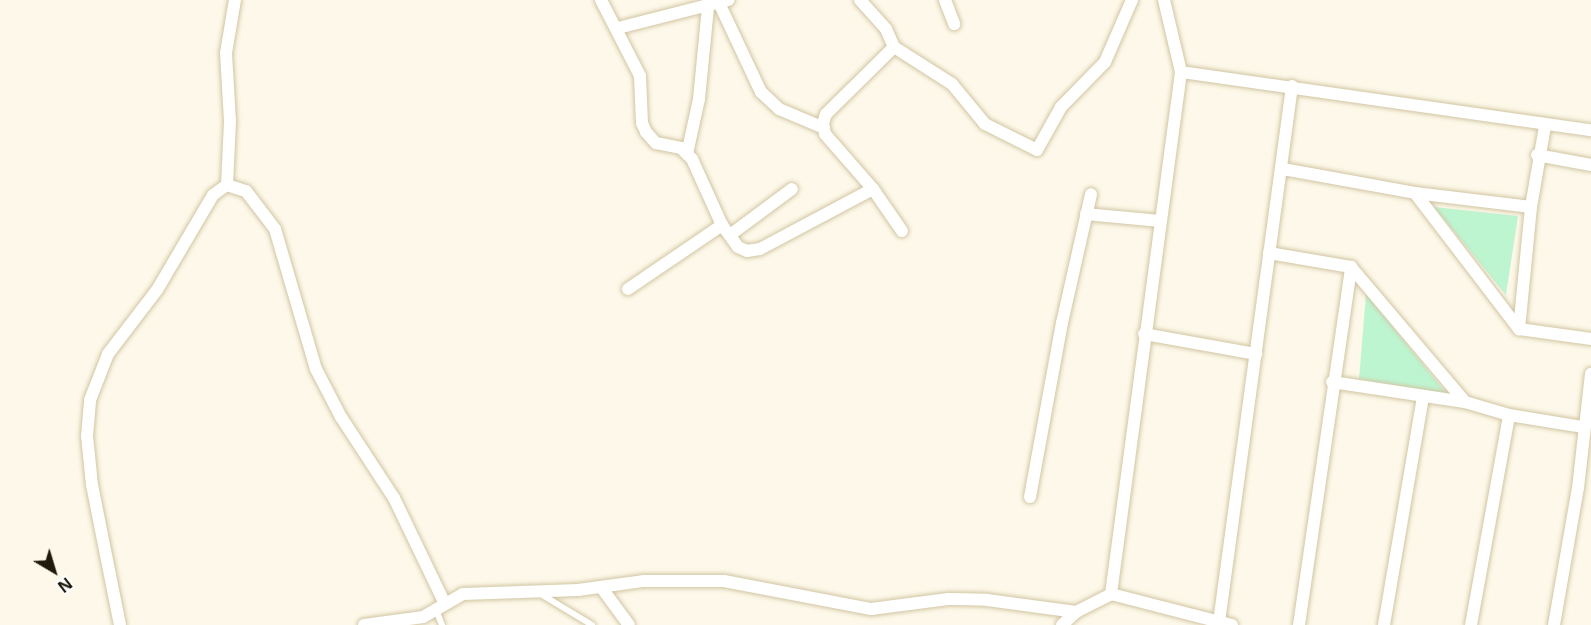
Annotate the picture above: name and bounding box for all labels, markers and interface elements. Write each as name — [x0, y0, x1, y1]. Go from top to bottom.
north arrow — [24, 541, 84, 601]
text: N — [53, 573, 77, 598]

